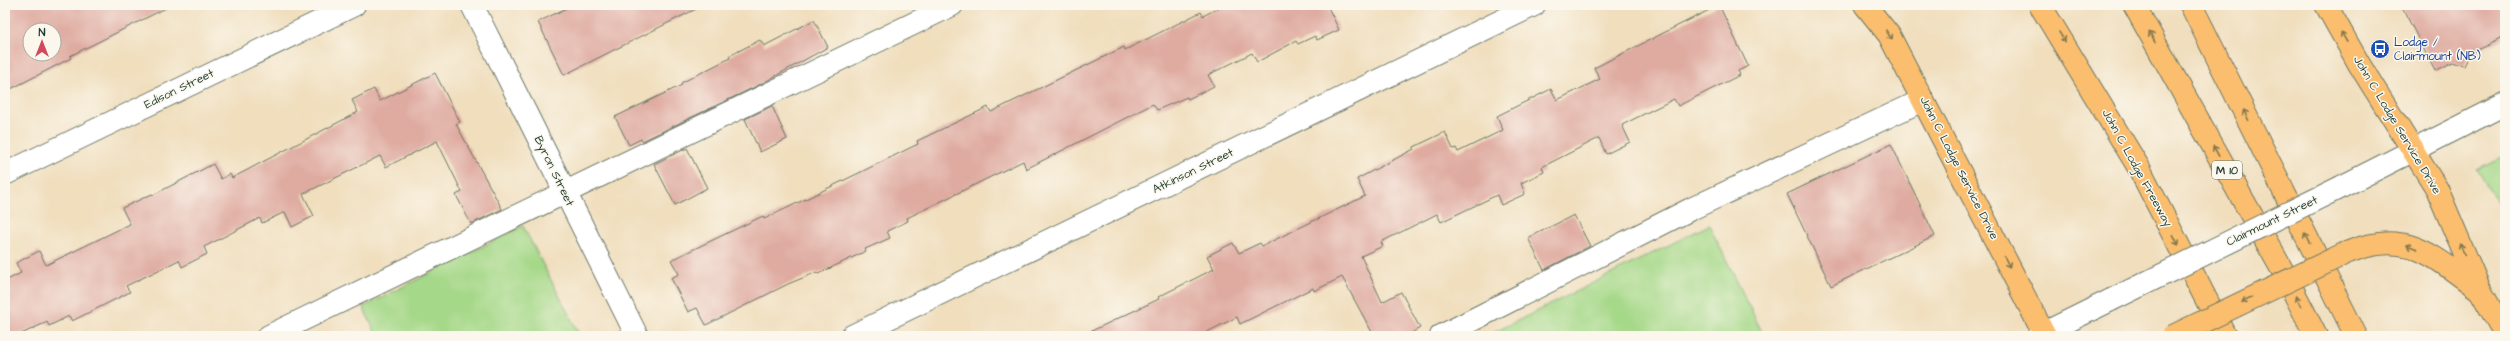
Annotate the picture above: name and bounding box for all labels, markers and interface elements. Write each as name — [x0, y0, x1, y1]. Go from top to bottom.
north arrow — [22, 22, 62, 62]
text: N — [39, 25, 46, 40]
one-way arrow — [1885, 30, 1893, 41]
one-way arrow — [2058, 31, 2066, 43]
one-way arrow — [2148, 31, 2156, 43]
one-way arrow — [2339, 31, 2347, 43]
place label: Lodge / Clairmount (NB) — [2394, 34, 2481, 65]
bus stop icon: Lodge / Clairmount (NB) — [2369, 38, 2391, 60]
street label: John C Lodge Service Drive — [2348, 53, 2445, 198]
street label: Edison Street — [141, 65, 217, 113]
street label: John C Lodge Service Drive — [1915, 94, 2003, 243]
street label: John C Lodge Freeway — [2097, 106, 2177, 231]
one-way arrow — [2242, 109, 2249, 121]
street label: Byron Street — [529, 133, 578, 210]
street label: Atkinson Street — [1150, 144, 1237, 198]
one-way arrow — [2211, 145, 2219, 157]
road number: M 10 — [2212, 161, 2242, 179]
street label: Clairmount Street — [2223, 191, 2321, 251]
one-way arrow — [2303, 233, 2310, 245]
one-way arrow — [2173, 234, 2180, 246]
one-way arrow — [2406, 243, 2418, 251]
one-way arrow — [2458, 243, 2466, 255]
one-way arrow — [2004, 256, 2012, 268]
one-way arrow — [2295, 295, 2302, 307]
one-way arrow — [2242, 297, 2254, 304]

